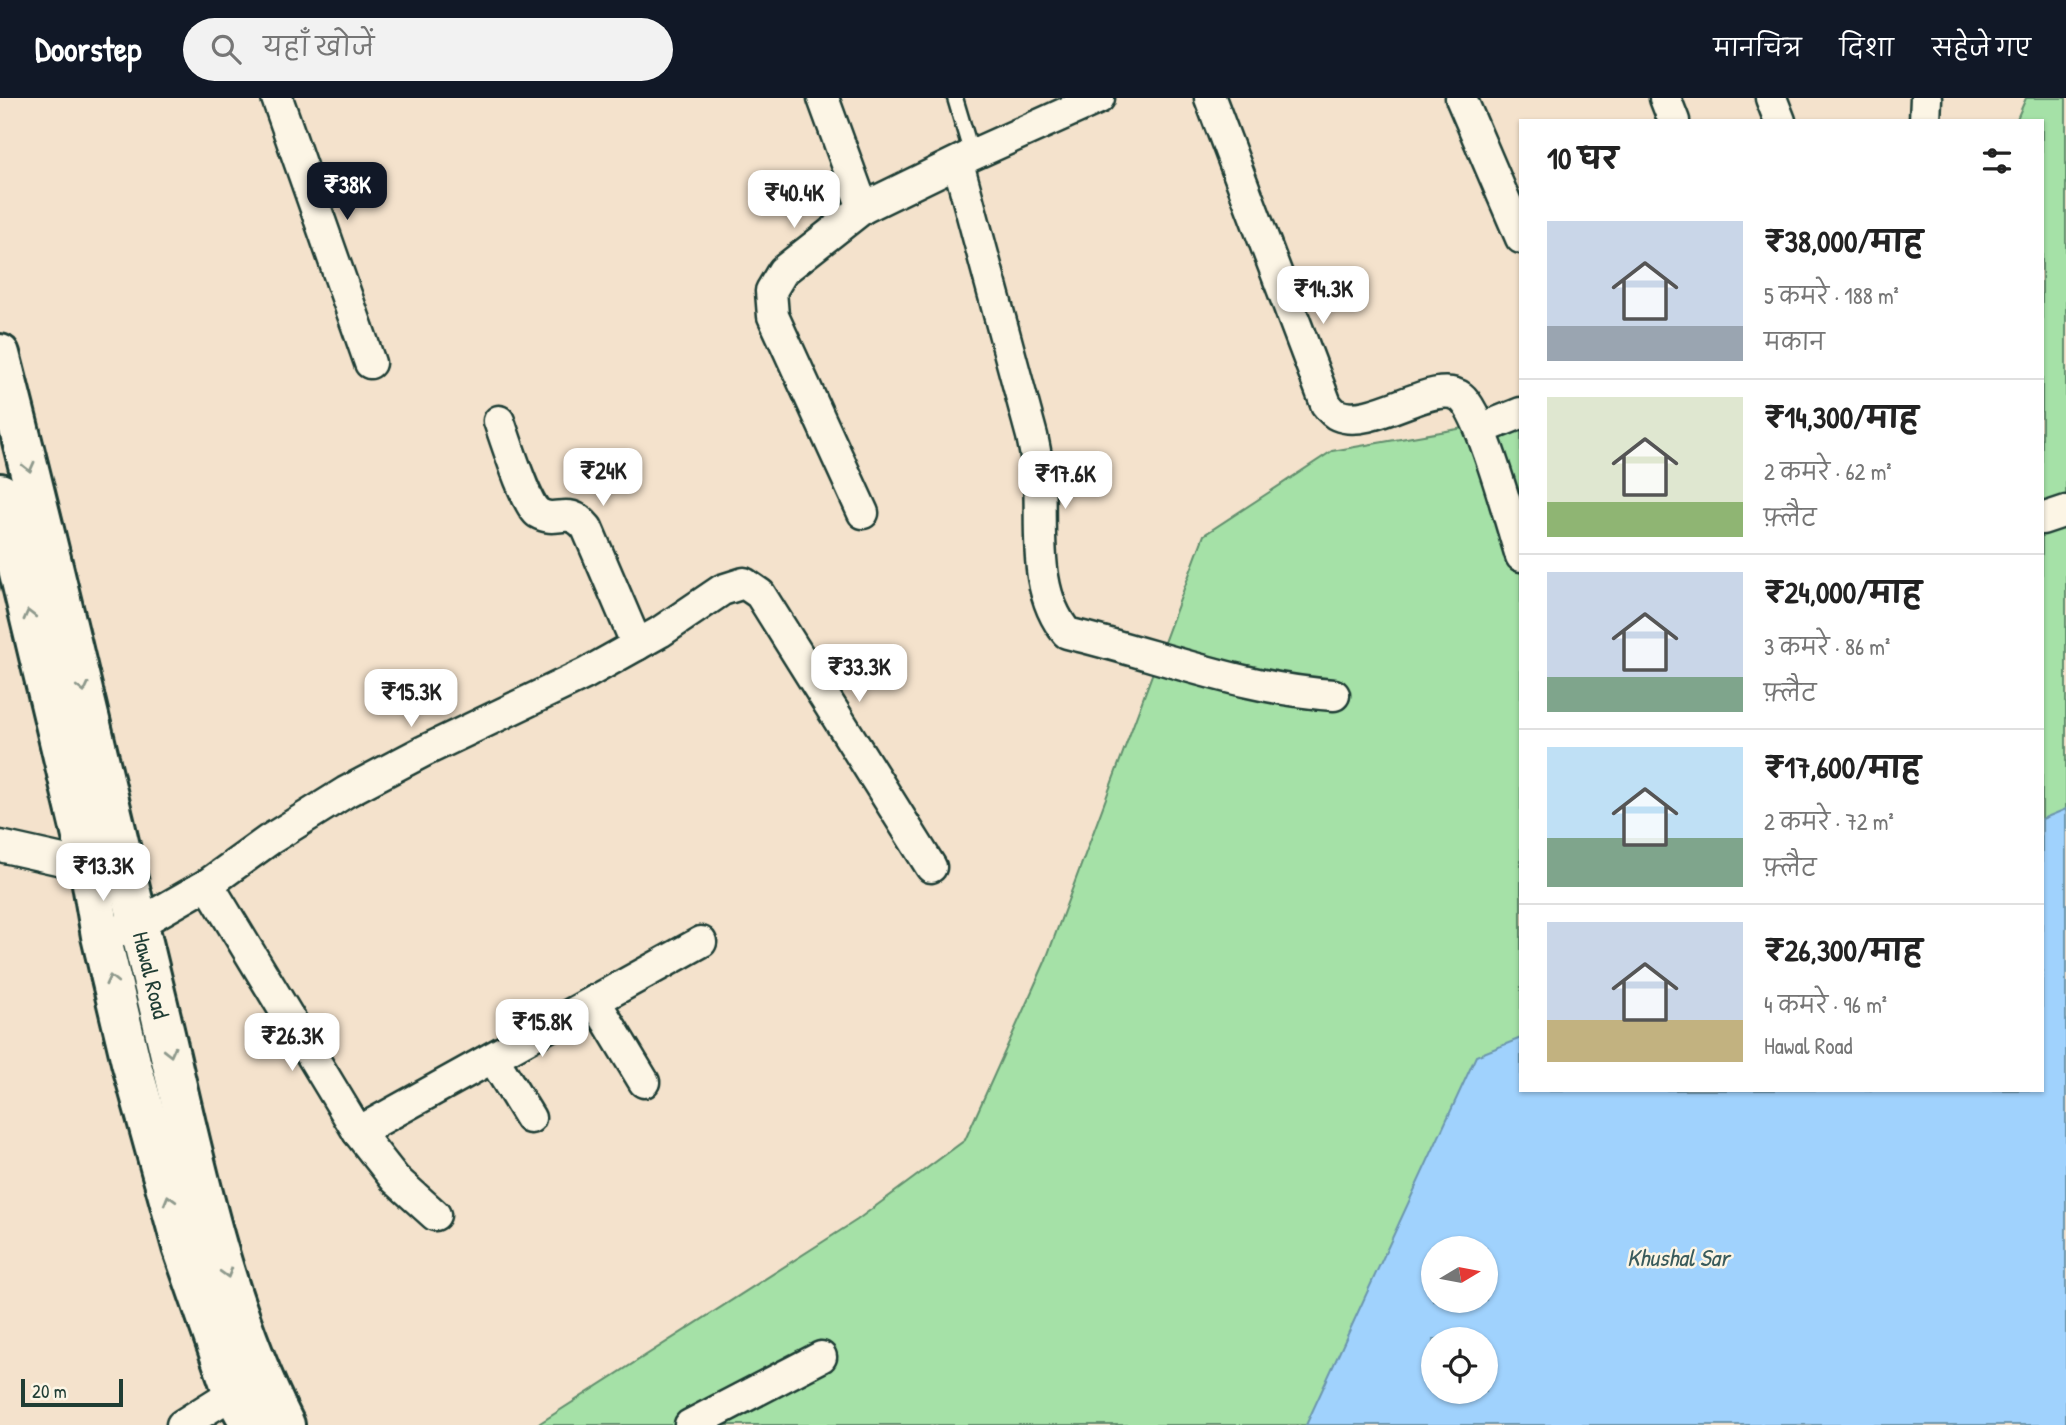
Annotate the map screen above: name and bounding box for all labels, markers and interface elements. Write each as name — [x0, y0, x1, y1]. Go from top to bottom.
search box — [183, 18, 673, 81]
text: Doorstep — [35, 27, 141, 71]
text: यहाँ खोजें — [263, 29, 374, 64]
icon: search — [207, 30, 245, 68]
text: मानचित्र — [1713, 31, 1802, 63]
text: दिशा — [1840, 31, 1894, 63]
text: सहेजे गए — [1932, 31, 2031, 63]
text: 10 घर — [1547, 138, 1618, 178]
icon: filters — [1978, 142, 2016, 180]
pin: ₹38K — [306, 162, 388, 222]
text: ₹38K — [323, 169, 371, 200]
pin: ₹40.4K — [737, 170, 851, 230]
text: ₹40.4K — [764, 177, 824, 208]
text: ₹38,000/माह — [1764, 221, 1923, 261]
icon: home — [1603, 249, 1687, 333]
pin: ₹14.3K — [1266, 266, 1380, 326]
text: ₹14.3K — [1293, 273, 1353, 304]
text: 5 कमरे · 188 m² — [1764, 280, 1899, 311]
text: मकान — [1764, 326, 1825, 357]
text: ₹14,300/माह — [1764, 397, 1919, 437]
icon: home — [1603, 425, 1687, 509]
pin: ₹24K — [562, 448, 644, 508]
pin: ₹17.6K — [1008, 452, 1122, 511]
text: ₹24K — [579, 455, 627, 486]
text: 2 कमरे · 62 m² — [1764, 456, 1892, 487]
text: ₹17.6K — [1034, 458, 1096, 489]
one-way arrow — [21, 461, 35, 473]
text: फ़्लैट — [1764, 502, 1816, 533]
text: ₹24,000/माह — [1764, 572, 1922, 612]
icon: home — [1603, 600, 1687, 684]
one-way arrow — [23, 609, 37, 621]
text: 3 कमरे · 86 m² — [1764, 631, 1890, 662]
pin: ₹33.3K — [802, 644, 916, 704]
text: ₹33.3K — [827, 651, 891, 682]
pin: ₹15.3K — [354, 670, 468, 729]
text: ₹15.3K — [380, 676, 442, 707]
text: फ़्लैट — [1764, 677, 1816, 708]
one-way arrow — [75, 682, 89, 694]
text: ₹17,600/माह — [1764, 747, 1921, 787]
icon: home — [1603, 775, 1687, 859]
text: 2 कमरे · 72 m² — [1764, 806, 1894, 837]
pin: ₹13.3K — [46, 844, 160, 903]
text: ₹13.3K — [72, 850, 134, 881]
text: फ़्लैट — [1764, 852, 1816, 883]
street label: Hawal Road — [126, 928, 177, 1022]
text: ₹26,300/माह — [1764, 930, 1922, 970]
icon: home — [1603, 950, 1687, 1034]
one-way arrow — [105, 974, 120, 986]
text: 4 कमरे · 96 m² — [1764, 989, 1887, 1020]
pin: ₹15.8K — [485, 1000, 599, 1059]
text: ₹15.8K — [512, 1006, 572, 1037]
pin: ₹26.3K — [235, 1014, 349, 1073]
text: ₹26.3K — [261, 1020, 323, 1051]
text: Hawal Road — [1764, 1030, 1853, 1061]
one-way arrow — [161, 1046, 176, 1058]
one-way arrow — [163, 1194, 177, 1206]
north arrow — [1421, 1236, 1498, 1312]
map controls — [1421, 1236, 1498, 1404]
water label: Khushal Sar — [1627, 1241, 1732, 1273]
one-way arrow — [218, 1266, 233, 1278]
button: locate — [1421, 1327, 1498, 1404]
scale bar — [21, 1376, 122, 1408]
text: 20 m — [32, 1378, 67, 1404]

